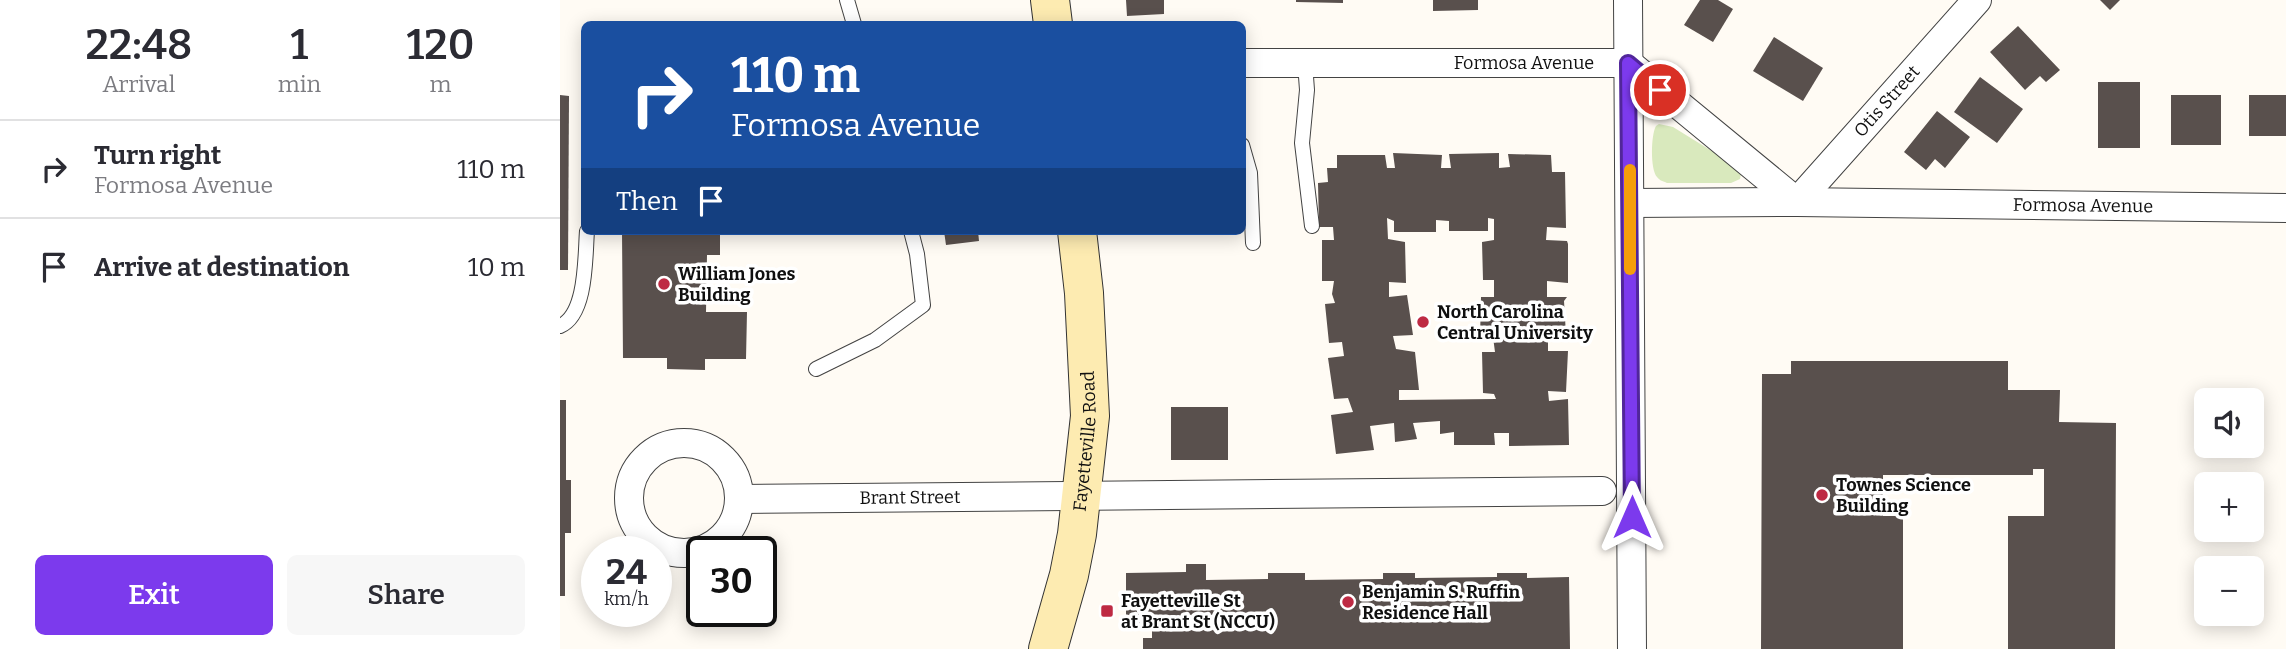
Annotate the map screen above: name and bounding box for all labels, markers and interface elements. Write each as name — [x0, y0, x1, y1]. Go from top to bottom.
text: 22:48 — [85, 20, 192, 70]
text: 1 — [291, 20, 308, 70]
text: 120 — [407, 20, 475, 70]
text: 110 m — [731, 46, 860, 105]
icon: right — [616, 49, 707, 140]
street label: Formosa Avenue — [1454, 52, 1594, 74]
pin — [1630, 60, 1690, 120]
street label: Otis Street — [1849, 61, 1925, 141]
text: Arrival — [102, 70, 175, 98]
text: min — [278, 70, 321, 98]
text: m — [430, 70, 452, 98]
icon: arrive — [1641, 71, 1679, 109]
text: Formosa Avenue — [731, 106, 980, 144]
text: Turn right — [94, 140, 221, 171]
icon: right — [35, 150, 73, 188]
text: 110 m — [457, 154, 525, 185]
text: Formosa Avenue — [94, 171, 273, 199]
icon: arrive — [692, 182, 730, 220]
text: Then — [616, 186, 678, 217]
street label: Formosa Avenue — [2013, 194, 2153, 217]
icon: arrive — [35, 248, 73, 286]
text: Arrive at destination — [94, 252, 349, 283]
text: 10 m — [468, 252, 525, 283]
place label: William Jones Building — [678, 263, 796, 306]
marker: William Jones Building — [656, 276, 672, 292]
place label: North Carolina Central University — [1437, 301, 1594, 344]
marker: North Carolina Central University — [1415, 314, 1431, 330]
street label: Fayetteville Road — [1069, 370, 1101, 513]
map controls — [2194, 388, 2264, 626]
button: sound — [2194, 388, 2264, 458]
button: + — [2194, 472, 2264, 542]
place label: Townes Science Building — [1836, 474, 1971, 517]
position arrow — [1595, 480, 1669, 554]
street label: Brant Street — [859, 486, 961, 509]
marker: Townes Science Building — [1814, 487, 1830, 503]
speed limit sign: 30 — [686, 536, 777, 627]
text: 24 — [606, 551, 647, 593]
button: Exit — [35, 555, 273, 635]
button: Share — [287, 555, 525, 635]
button: − — [2194, 556, 2264, 626]
place label: Benjamin S. Ruffin Residence Hall — [1362, 581, 1520, 624]
text: km/h — [604, 588, 649, 610]
place label: Fayetteville St at Brant St (NCCU) — [1121, 590, 1275, 633]
marker: Benjamin S. Ruffin Residence Hall — [1340, 594, 1356, 610]
marker: Fayetteville St at Brant St (NCCU) — [1099, 603, 1115, 619]

